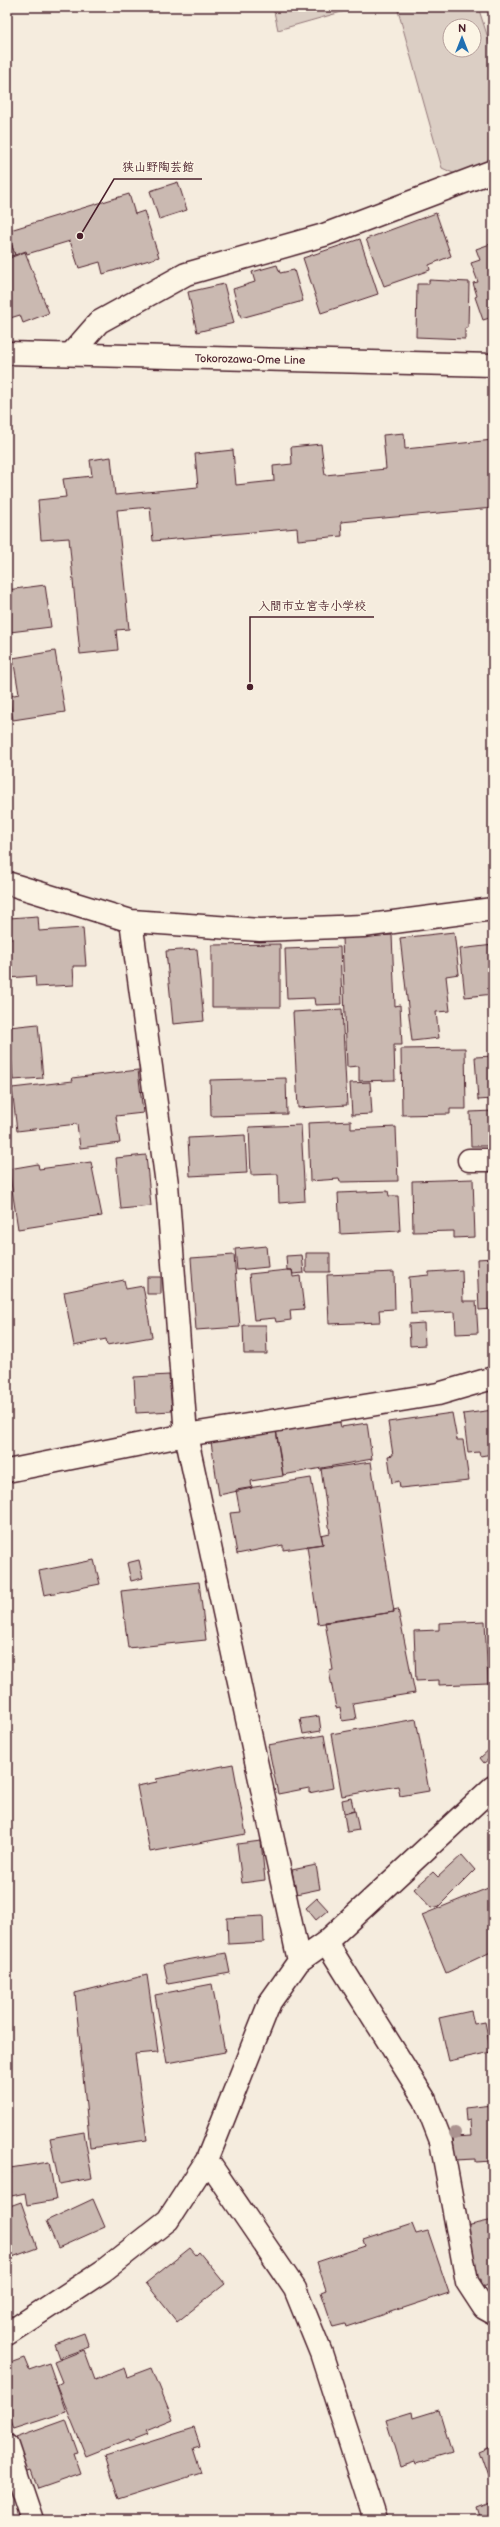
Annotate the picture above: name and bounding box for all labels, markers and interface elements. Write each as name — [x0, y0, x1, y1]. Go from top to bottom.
north arrow — [442, 18, 482, 58]
text: N — [458, 22, 466, 35]
callout: 狭山野陶芸館 — [114, 155, 202, 179]
text: 狭山野陶芸館 — [122, 160, 194, 175]
street label: Tokorozawa-Ome Line — [195, 352, 306, 367]
callout: 入間市立宮寺小学校 — [250, 593, 374, 617]
text: 入間市立宮寺小学校 — [258, 599, 366, 614]

